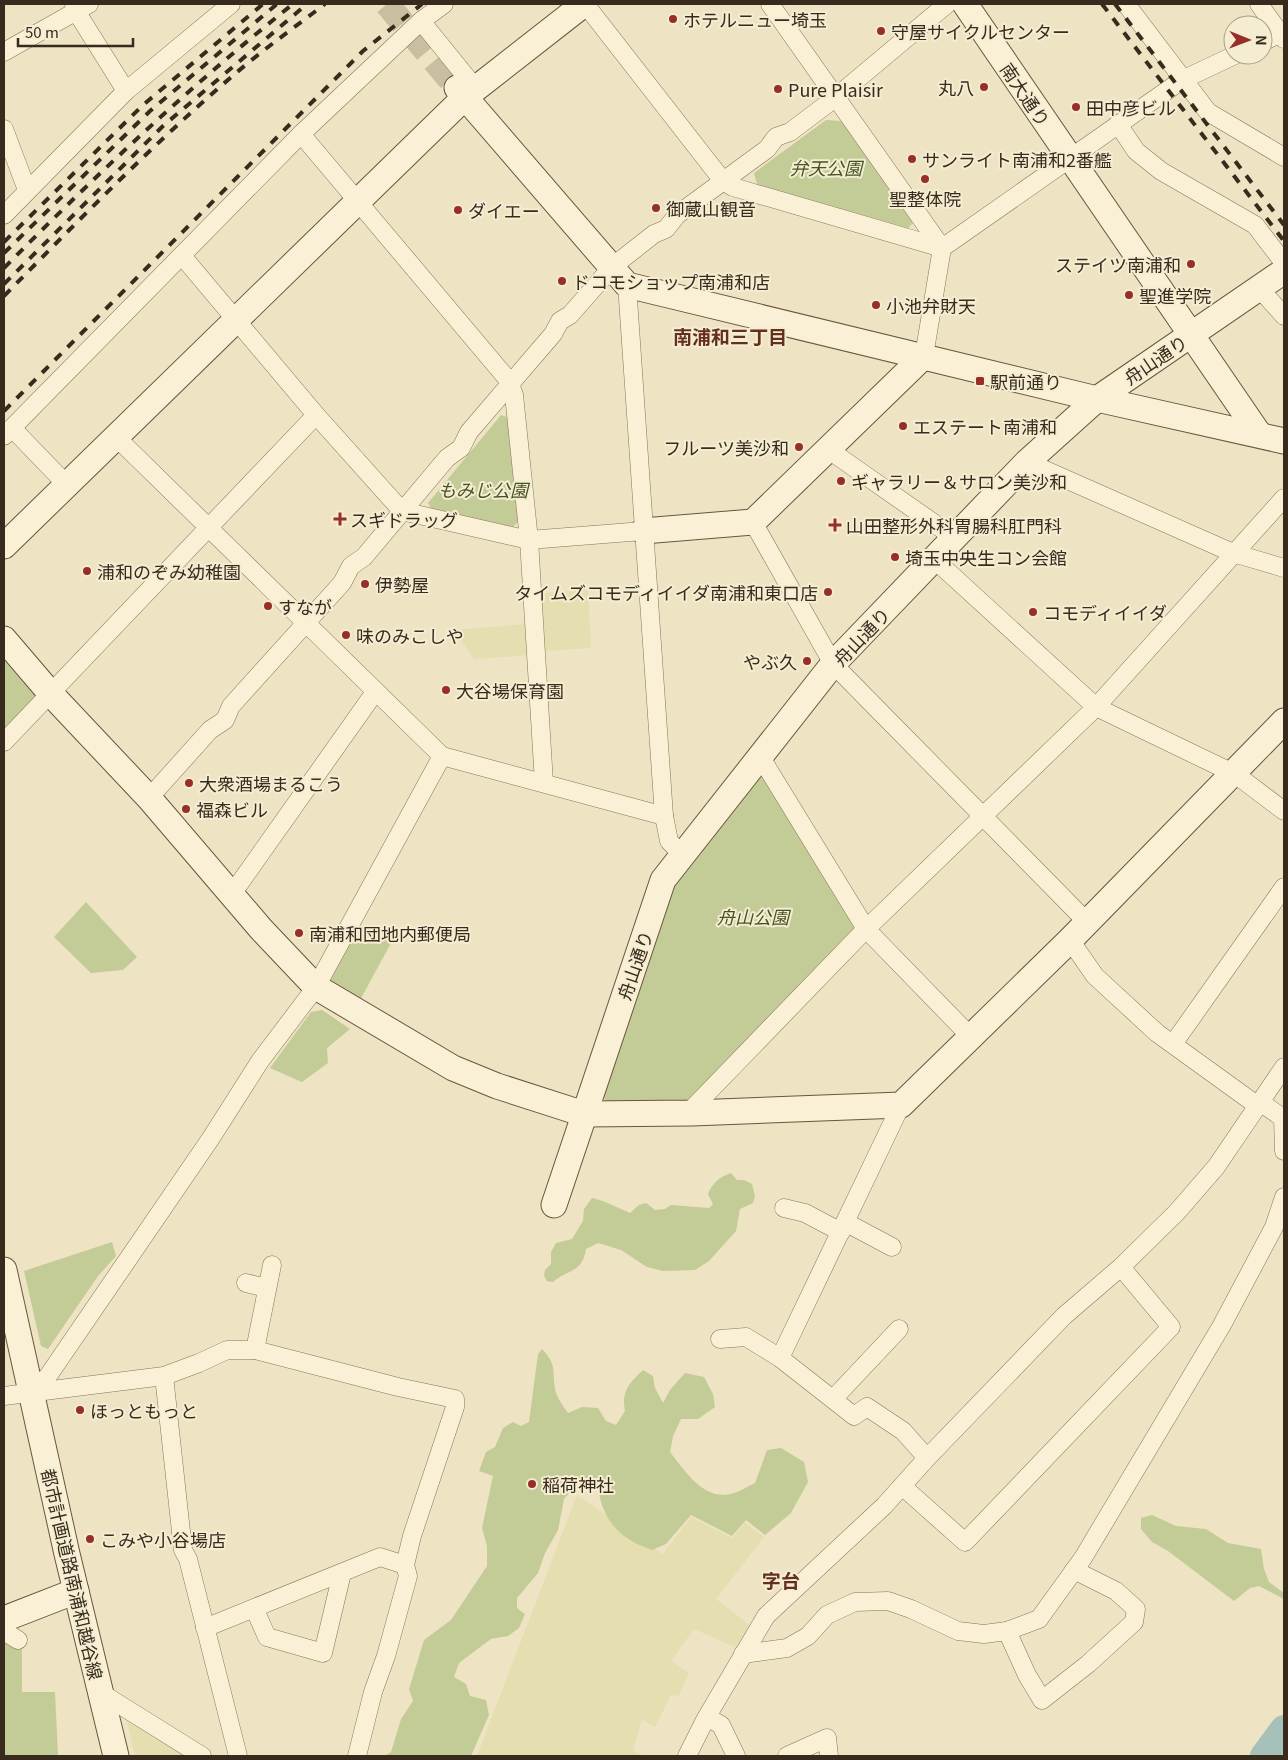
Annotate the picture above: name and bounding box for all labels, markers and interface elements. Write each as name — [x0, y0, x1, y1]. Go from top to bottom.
place label: ホテルニュー埼玉 — [683, 6, 827, 32]
marker: ホテルニュー埼玉 — [667, 13, 679, 25]
scale bar — [18, 15, 132, 47]
north arrow — [1223, 15, 1273, 65]
place label: 守屋サイクルセンター — [891, 18, 1070, 44]
text: 50 m — [25, 21, 59, 42]
marker: 守屋サイクルセンター — [875, 25, 887, 37]
text: N — [1252, 35, 1272, 46]
street label: 南大通り — [995, 57, 1057, 131]
place label: 丸八 — [938, 74, 974, 100]
place label: Pure Plaisir — [788, 76, 884, 102]
marker: 丸八 — [978, 81, 990, 93]
marker: Pure Plaisir — [772, 83, 784, 95]
place label: 田中彦ビル — [1086, 94, 1176, 120]
marker: 田中彦ビル — [1070, 101, 1082, 113]
place label: サンライト南浦和2番艦 — [922, 146, 1112, 172]
marker: サンライト南浦和2番艦 — [906, 153, 918, 165]
park label: 弁天公園 — [790, 154, 865, 180]
marker: 聖整体院 — [919, 173, 931, 185]
place label: 聖整体院 — [889, 185, 961, 211]
place label: 御蔵山観音 — [666, 195, 756, 221]
place label: ダイエー — [468, 197, 540, 223]
marker: 御蔵山観音 — [650, 202, 662, 214]
marker: ダイエー — [452, 204, 464, 216]
place label: ステイツ南浦和 — [1055, 251, 1181, 277]
marker: ステイツ南浦和 — [1185, 258, 1197, 270]
place label: ドコモショップ南浦和店 — [572, 268, 770, 294]
marker: ドコモショップ南浦和店 — [556, 275, 568, 287]
place label: 聖進学院 — [1139, 282, 1211, 308]
marker: 聖進学院 — [1123, 289, 1135, 301]
place label: 小池弁財天 — [886, 292, 976, 318]
marker: 小池弁財天 — [870, 299, 882, 311]
district label: 南浦和三丁目 — [673, 322, 787, 349]
street label: 舟山通り — [1118, 328, 1192, 390]
place label: 駅前通り — [990, 368, 1062, 394]
marker: 駅前通り — [974, 375, 986, 387]
place label: エステート南浦和 — [913, 413, 1057, 439]
marker: エステート南浦和 — [897, 420, 909, 432]
place label: フルーツ美沙和 — [663, 434, 789, 460]
marker: フルーツ美沙和 — [793, 441, 805, 453]
place label: ギャラリー＆サロン美沙和 — [851, 468, 1067, 494]
marker: ギャラリー＆サロン美沙和 — [835, 475, 847, 487]
park label: もみじ公園 — [438, 476, 531, 502]
place label: スギドラッグ — [350, 506, 458, 532]
place label: 山田整形外科胃腸科肛門科 — [846, 512, 1062, 538]
marker: スギドラッグ — [334, 513, 346, 525]
marker: 山田整形外科胃腸科肛門科 — [828, 518, 842, 532]
place label: 埼玉中央生コン会館 — [905, 544, 1067, 570]
marker: 埼玉中央生コン会館 — [889, 551, 901, 563]
place label: 浦和のぞみ幼稚園 — [97, 558, 241, 584]
marker: 浦和のぞみ幼稚園 — [81, 565, 93, 577]
place label: 伊勢屋 — [375, 571, 429, 597]
marker: 伊勢屋 — [359, 578, 371, 590]
place label: タイムズコモディイイダ南浦和東口店 — [514, 579, 818, 605]
marker: タイムズコモディイイダ南浦和東口店 — [822, 586, 834, 598]
place label: すなが — [278, 593, 332, 619]
place label: コモディイイダ — [1043, 599, 1167, 625]
marker: すなが — [262, 600, 274, 612]
street label: 舟山通り — [827, 601, 895, 671]
marker: コモディイイダ — [1027, 606, 1039, 618]
place label: 味のみこしや — [356, 622, 464, 648]
marker: 味のみこしや — [340, 629, 352, 641]
place label: やぶ久 — [743, 648, 797, 674]
marker: やぶ久 — [801, 655, 813, 667]
place label: 大谷場保育園 — [456, 677, 564, 703]
marker: 大谷場保育園 — [440, 684, 452, 696]
place label: 大衆酒場まるこう — [199, 770, 343, 796]
marker: 大衆酒場まるこう — [183, 777, 195, 789]
place label: 福森ビル — [196, 796, 268, 822]
marker: 福森ビル — [180, 803, 192, 815]
park label: 舟山公園 — [717, 903, 792, 929]
place label: 南浦和団地内郵便局 — [309, 920, 471, 946]
marker: 南浦和団地内郵便局 — [293, 927, 305, 939]
street label: 舟山通り — [610, 927, 658, 1003]
place label: ほっともっと — [90, 1397, 198, 1423]
marker: ほっともっと — [74, 1404, 86, 1416]
street label: 都市計画道路南浦和越谷線 — [36, 1466, 110, 1682]
place label: 稲荷神社 — [542, 1471, 614, 1497]
marker: 稲荷神社 — [526, 1478, 538, 1490]
place label: こみや小谷場店 — [100, 1526, 226, 1552]
marker: こみや小谷場店 — [84, 1533, 96, 1545]
district label: 字台 — [762, 1566, 800, 1593]

